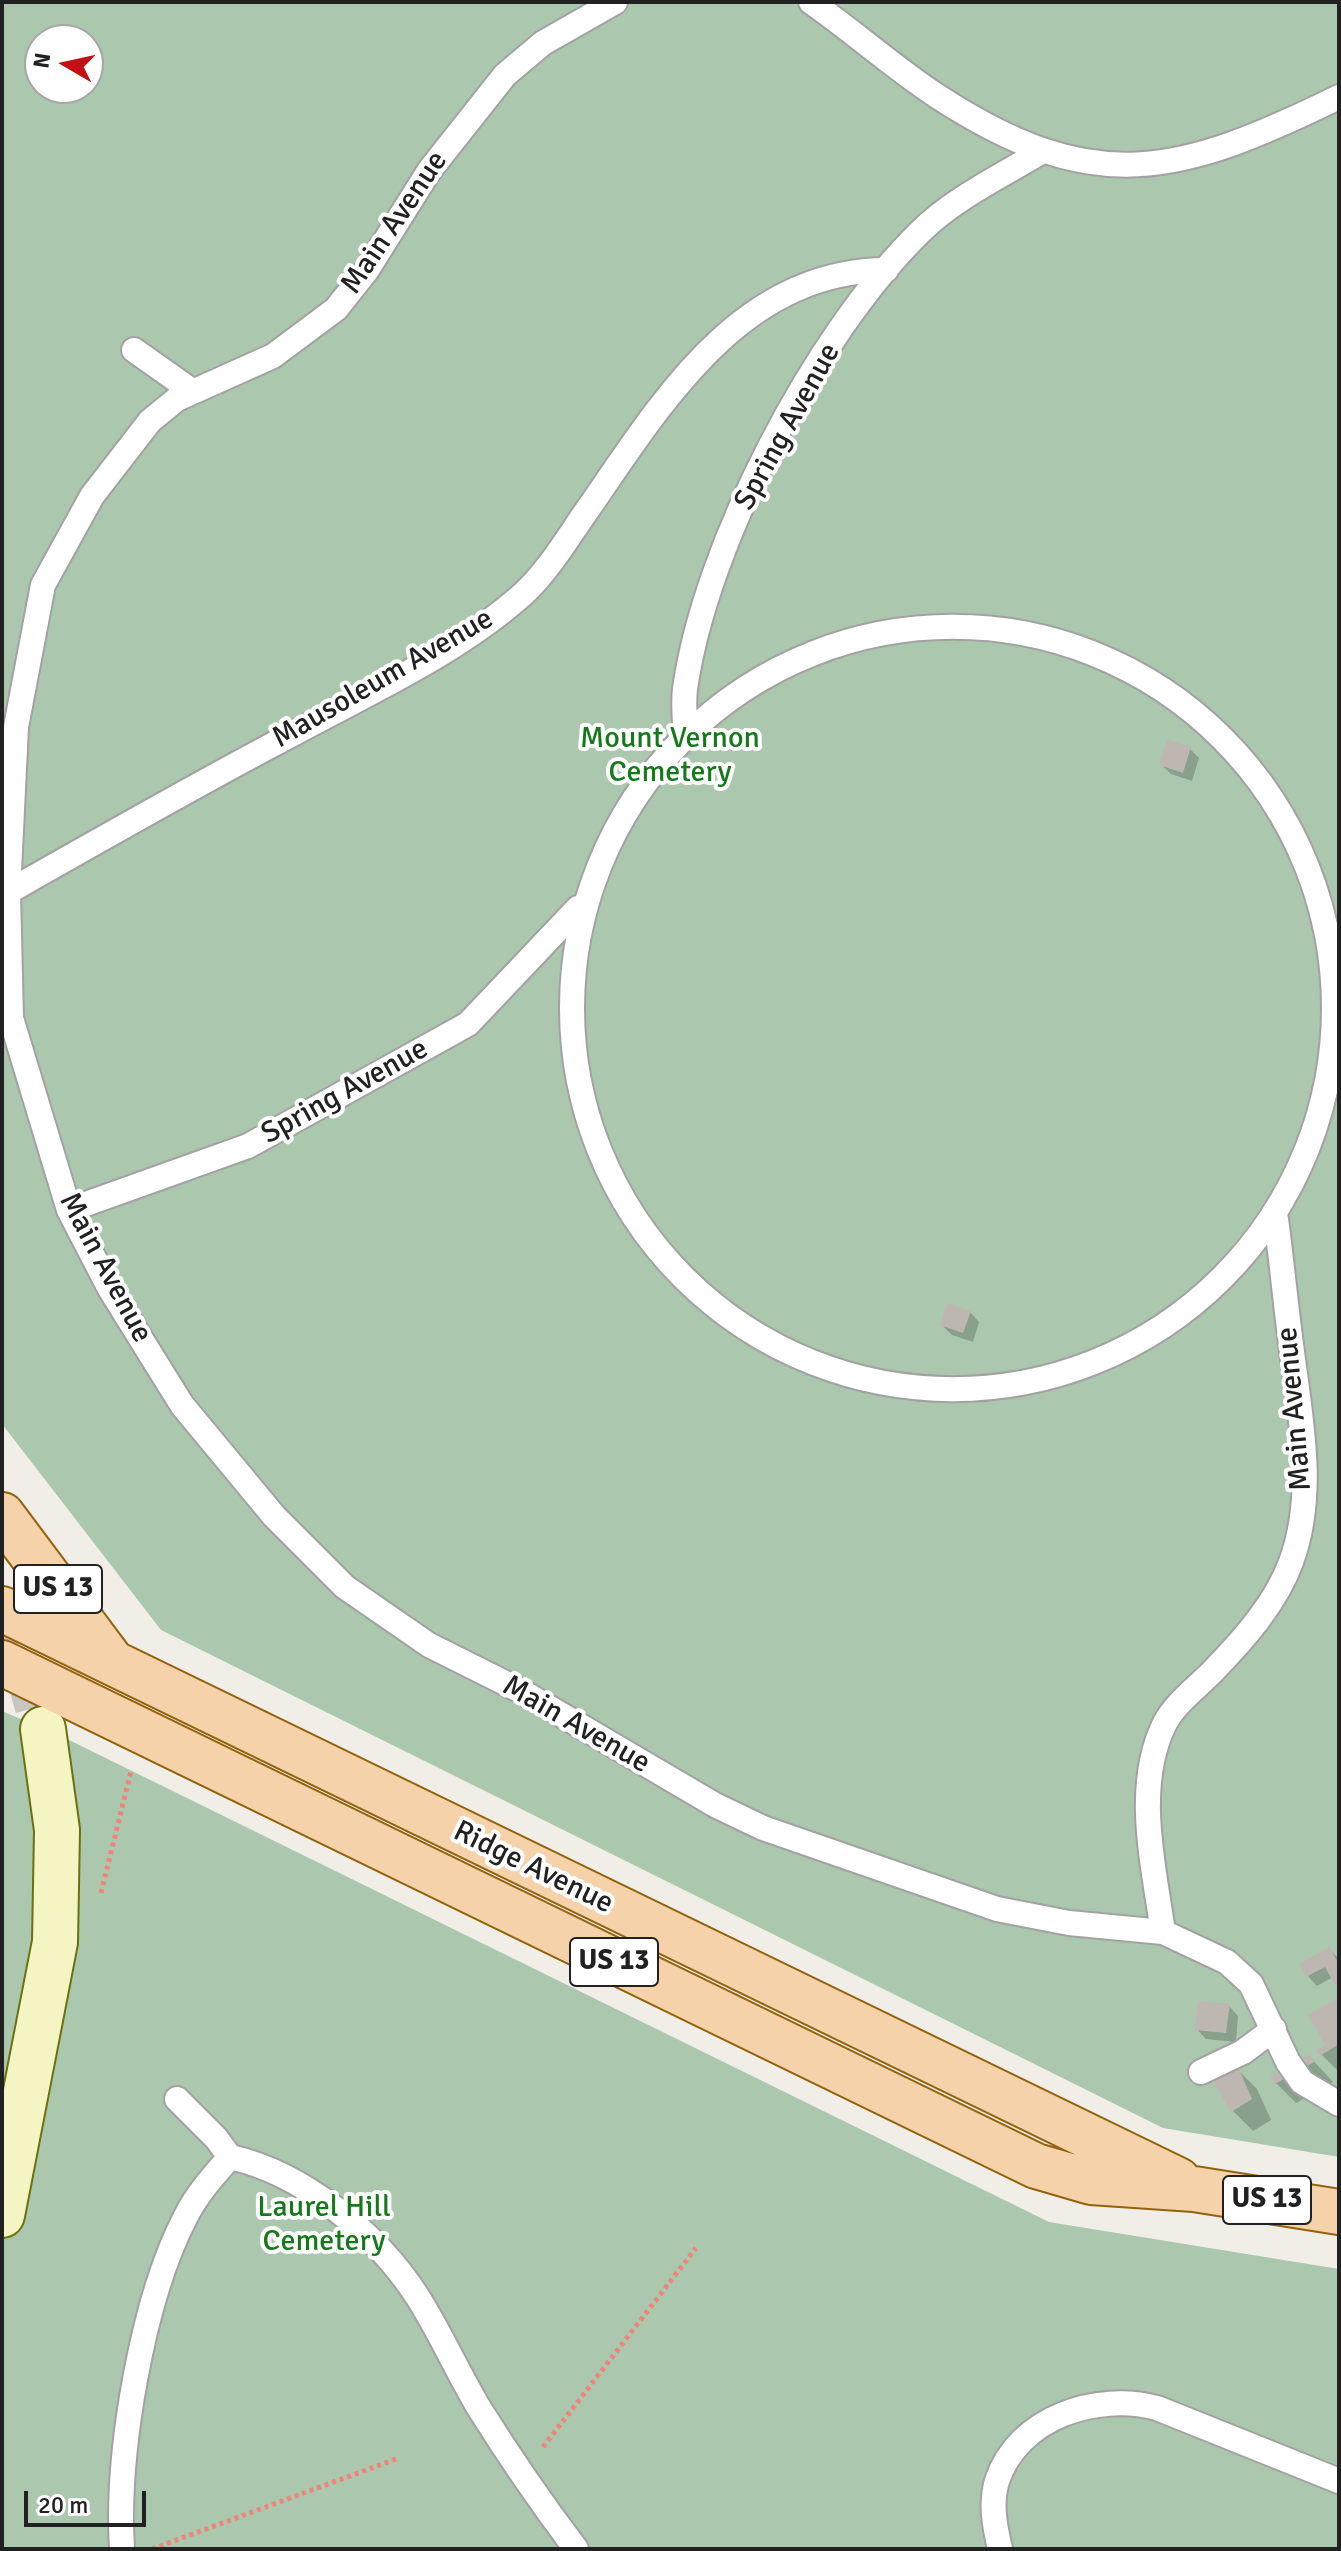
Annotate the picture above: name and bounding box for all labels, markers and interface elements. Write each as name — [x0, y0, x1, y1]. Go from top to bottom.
north arrow — [24, 24, 104, 104]
text: N — [27, 51, 56, 70]
street label: Main Avenue — [334, 145, 456, 301]
street label: Spring Avenue — [727, 337, 849, 517]
street label: Mausoleum Avenue — [266, 601, 500, 757]
park label: Mount Vernon Cemetery — [580, 721, 760, 792]
street label: Spring Avenue — [255, 1031, 435, 1153]
street label: Main Avenue — [51, 1187, 159, 1349]
street label: Main Avenue — [1270, 1326, 1320, 1492]
road number: US 13 — [14, 1565, 102, 1613]
street label: Main Avenue — [496, 1668, 656, 1782]
street label: Ridge Avenue — [447, 1814, 619, 1922]
road number: US 13 — [570, 1938, 658, 1986]
road number: US 13 — [1223, 2176, 1311, 2224]
park label: Laurel Hill Cemetery — [257, 2190, 391, 2260]
scale bar — [28, 2475, 150, 2525]
text: 20 m — [38, 2490, 88, 2520]

